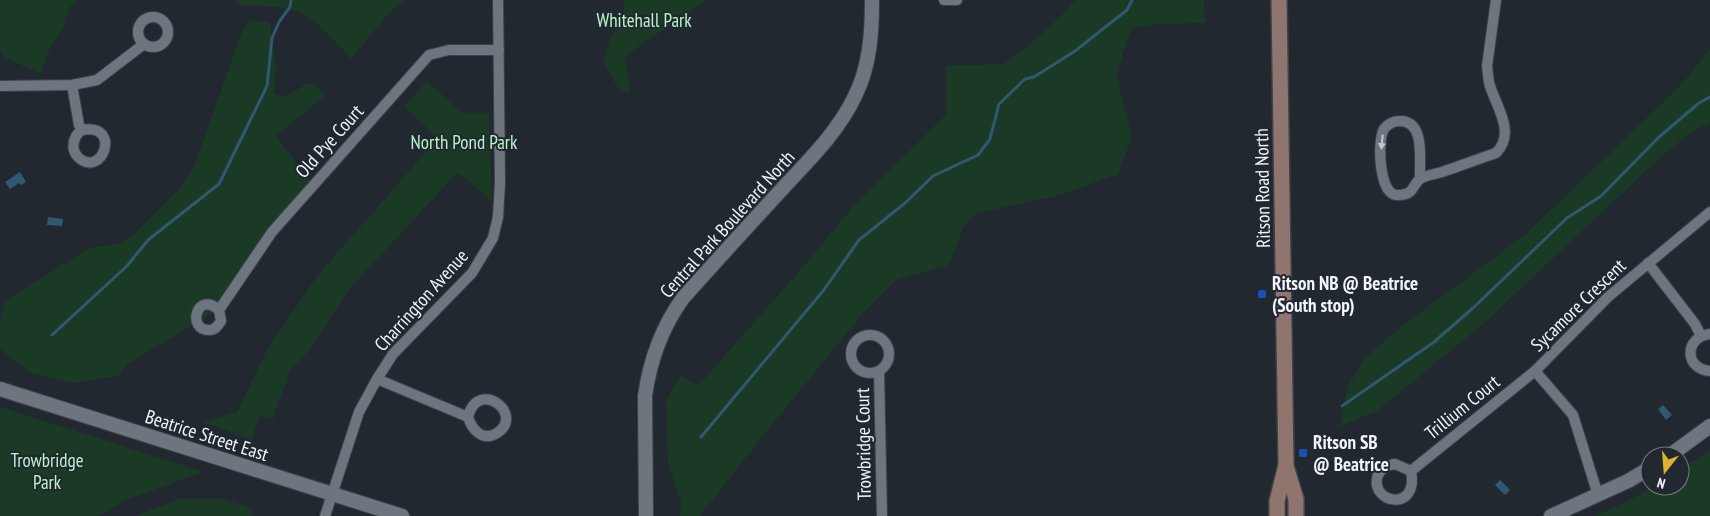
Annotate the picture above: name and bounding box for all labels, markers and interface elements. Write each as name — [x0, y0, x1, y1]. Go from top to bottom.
park label: Whitehall Park — [596, 8, 692, 32]
street label: Old Pye Court — [290, 99, 369, 183]
street label: Ritson Road North — [1249, 128, 1275, 248]
park label: North Pond Park — [411, 130, 518, 154]
one-way arrow — [1378, 134, 1386, 150]
street label: Central Park Boulevard North — [654, 145, 800, 303]
street label: Charrington Avenue — [369, 244, 473, 356]
street label: Sycamore Crescent — [1525, 253, 1631, 356]
place label: Ritson NB @ Beatrice (South stop) — [1272, 271, 1418, 317]
marker: Ritson NB @ Beatrice (South stop) — [1256, 288, 1268, 300]
street label: Trillium Court — [1420, 369, 1505, 444]
street label: Trowbridge Court — [850, 387, 876, 501]
street label: Beatrice Street East — [142, 404, 272, 466]
place label: Ritson SB @ Beatrice — [1313, 430, 1389, 476]
north arrow — [1640, 446, 1690, 496]
marker: Ritson SB @ Beatrice — [1297, 447, 1309, 459]
park label: Trowbridge Park — [10, 448, 84, 494]
text: N — [1655, 474, 1667, 493]

